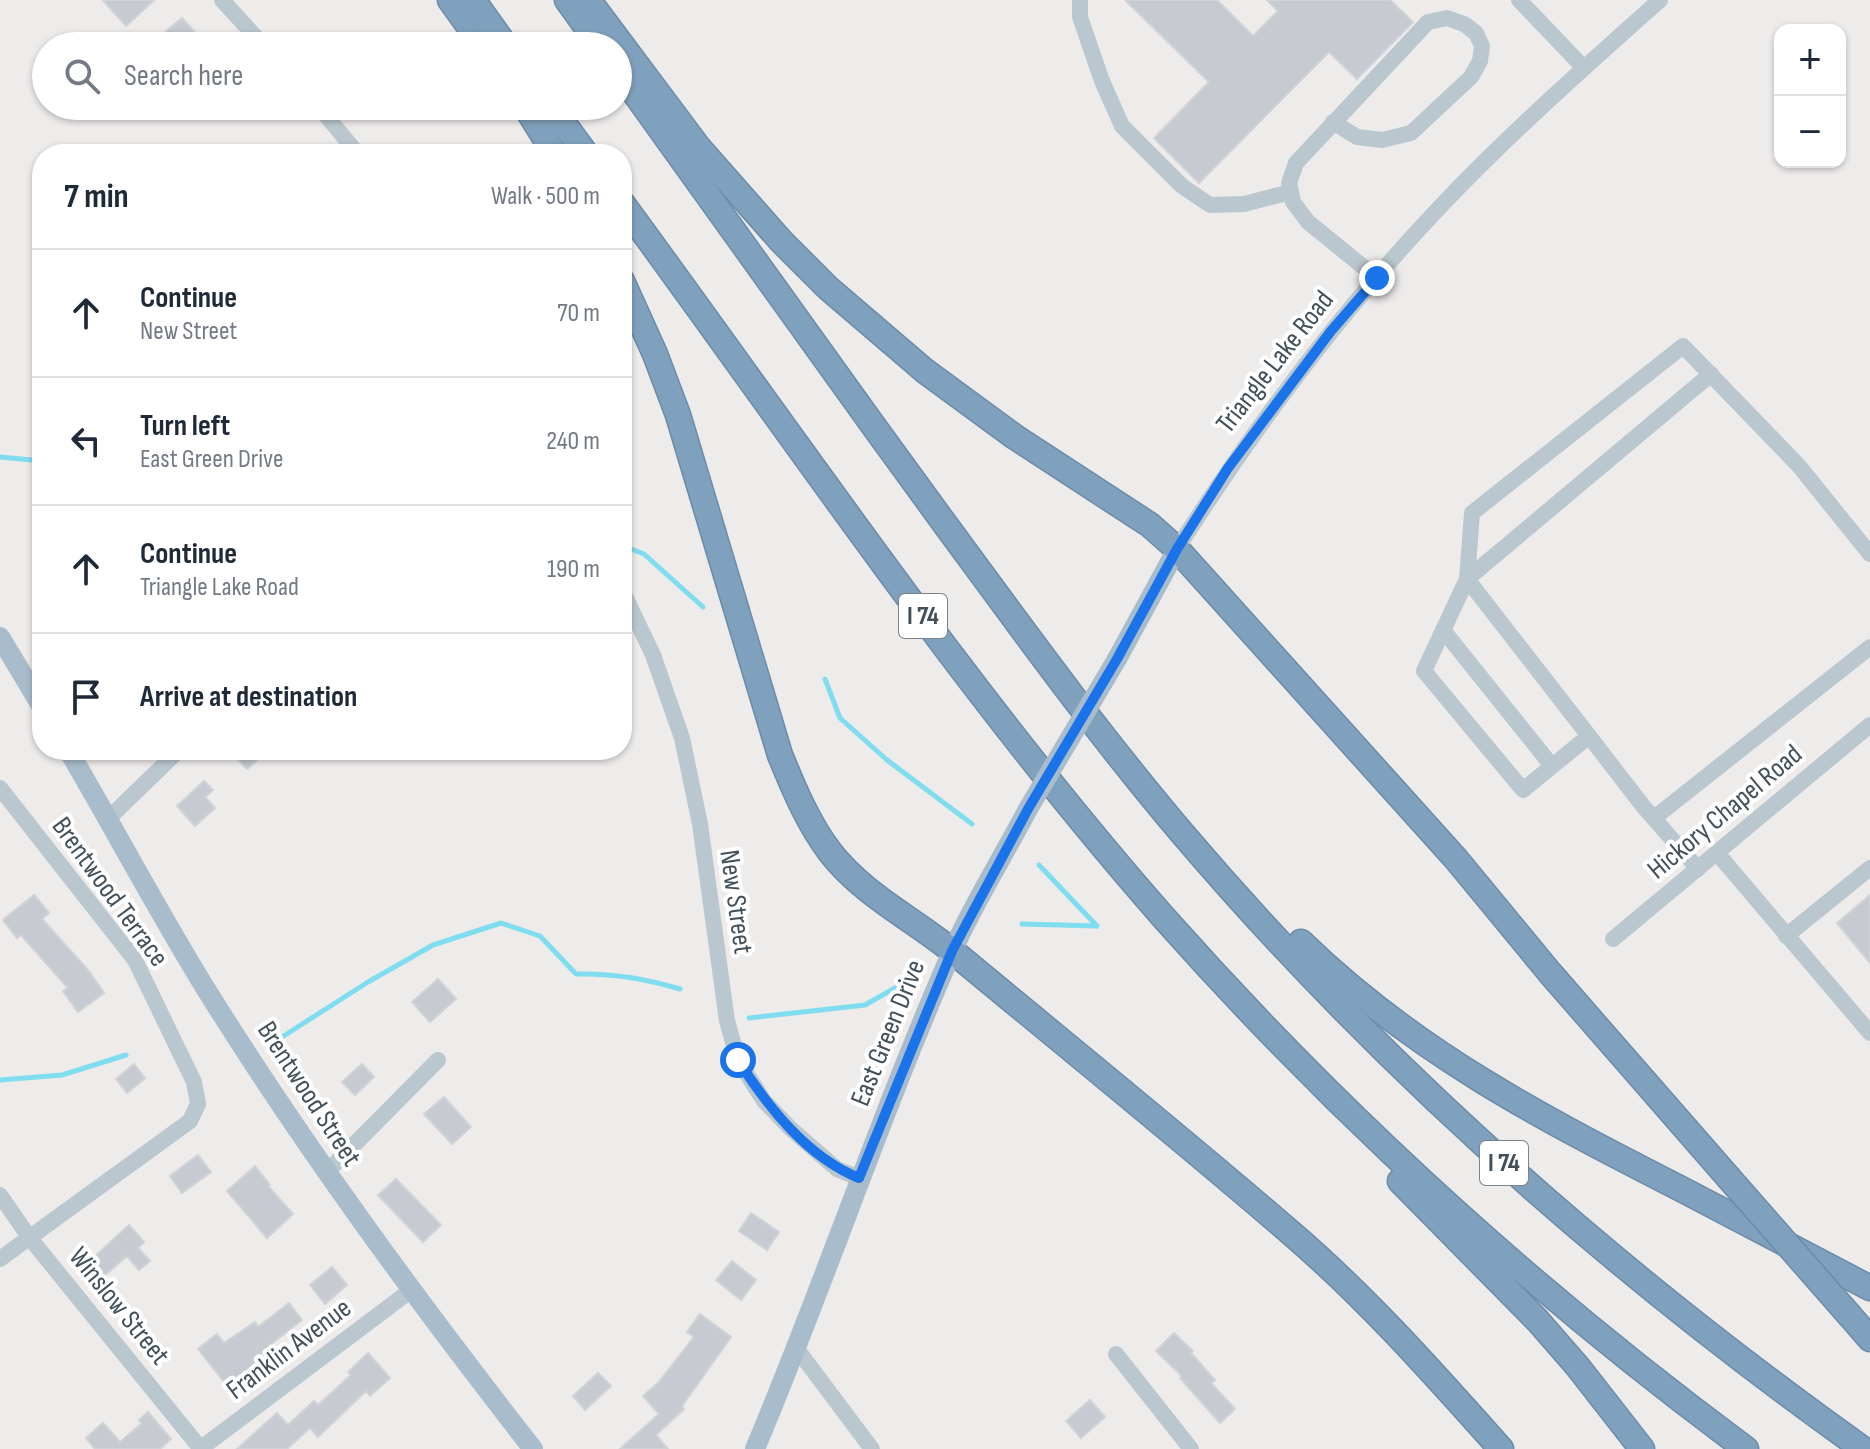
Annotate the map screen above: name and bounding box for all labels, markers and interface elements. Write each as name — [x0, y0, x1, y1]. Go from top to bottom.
map controls — [1774, 24, 1846, 168]
button: + — [1774, 24, 1846, 96]
search box — [32, 32, 632, 120]
icon: search — [60, 54, 104, 98]
text: Search here — [124, 58, 243, 94]
button: − — [1774, 96, 1846, 168]
text: 7 min — [64, 176, 129, 217]
text: Walk · 500 m — [491, 181, 600, 212]
route end — [1359, 260, 1395, 296]
text: Continue — [140, 280, 237, 316]
street label: Triangle Lake Road — [1209, 284, 1341, 440]
icon: ahead — [64, 291, 108, 335]
text: 70 m — [557, 298, 600, 329]
text: New Street — [140, 316, 237, 347]
text: Turn left — [140, 408, 230, 444]
icon: left — [64, 419, 108, 463]
text: 240 m — [546, 426, 600, 457]
text: East Green Drive — [140, 444, 283, 475]
text: Continue — [140, 536, 237, 572]
icon: ahead — [64, 547, 108, 591]
text: 190 m — [547, 554, 600, 585]
text: Triangle Lake Road — [140, 572, 299, 603]
road number: I 74 — [899, 594, 947, 638]
icon: arrive — [64, 675, 108, 719]
text: Arrive at destination — [140, 679, 357, 715]
street label: Hickory Chapel Road — [1641, 738, 1809, 886]
street label: Brentwood Terrace — [45, 811, 175, 973]
street label: New Street — [712, 848, 760, 956]
street label: East Green Drive — [844, 955, 932, 1111]
street label: Brentwood Street — [250, 1015, 368, 1173]
route start — [720, 1042, 756, 1078]
road number: I 74 — [1480, 1141, 1528, 1185]
street label: Winslow Street — [62, 1241, 176, 1371]
street label: Franklin Avenue — [220, 1291, 358, 1407]

